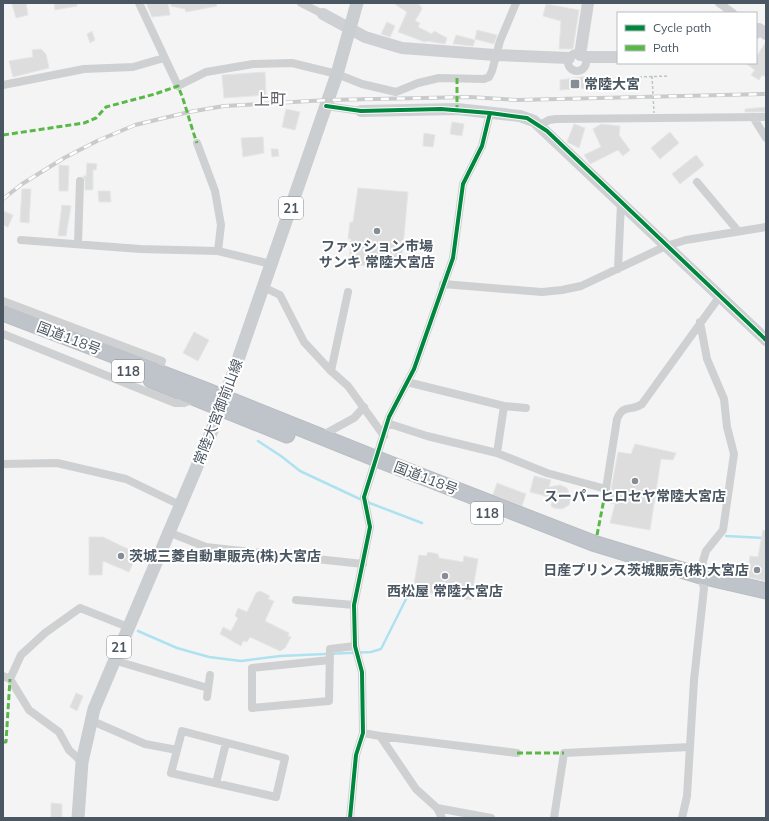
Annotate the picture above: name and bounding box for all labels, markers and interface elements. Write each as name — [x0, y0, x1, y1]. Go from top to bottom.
legend — [617, 12, 757, 64]
text: Cycle path — [653, 20, 711, 35]
text: Path — [653, 40, 679, 55]
place label: 常陸大宮 — [584, 75, 640, 93]
marker: 常陸大宮 — [569, 78, 581, 90]
district label: 上町 — [254, 89, 286, 109]
road number: 21 — [279, 197, 303, 219]
marker: ファッション市場 サンキ 常陸大宮店 — [372, 226, 382, 236]
place label: ファッション市場 サンキ 常陸大宮店 — [319, 237, 435, 271]
street label: 国道118号 — [34, 318, 104, 358]
street label: 常陸大宮御前山線 — [190, 356, 246, 468]
road number: 118 — [112, 360, 144, 382]
street label: 国道118号 — [391, 458, 461, 498]
marker: スーパーヒロセヤ常陸大宮店 — [630, 476, 640, 486]
place label: スーパーヒロセヤ常陸大宮店 — [544, 487, 726, 505]
road number: 118 — [471, 502, 503, 524]
place label: 茨城三菱自動車販売(株)大宮店 — [129, 547, 321, 565]
marker: 茨城三菱自動車販売(株)大宮店 — [116, 551, 126, 561]
place label: 日産プリンス茨城販売(株)大宮店 — [543, 561, 749, 579]
marker: 日産プリンス茨城販売(株)大宮店 — [752, 565, 762, 575]
marker: 西松屋 常陸大宮店 — [440, 571, 450, 581]
place label: 西松屋 常陸大宮店 — [387, 582, 503, 600]
road number: 21 — [107, 636, 131, 658]

